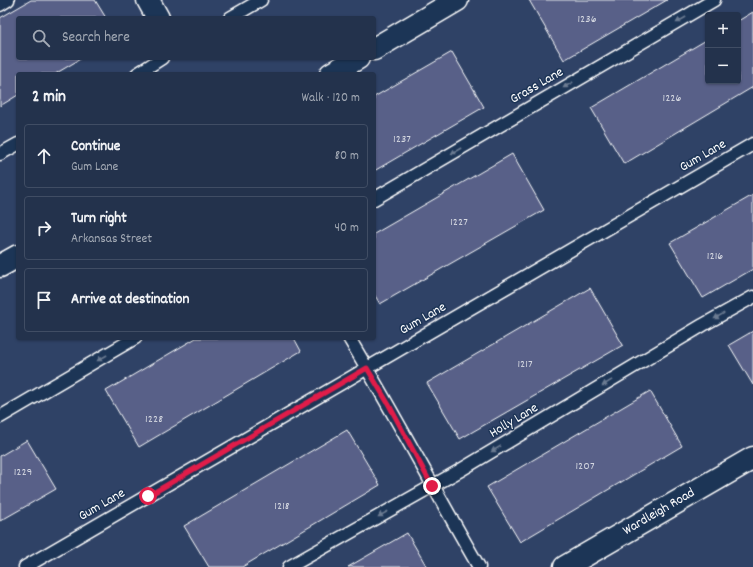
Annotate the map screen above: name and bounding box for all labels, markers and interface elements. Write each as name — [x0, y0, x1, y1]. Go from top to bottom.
house number: 1236 — [577, 11, 597, 28]
map controls — [705, 12, 741, 84]
button: + — [705, 12, 741, 48]
search box — [16, 16, 376, 60]
one-way arrow — [675, 16, 687, 23]
icon: search — [30, 27, 52, 49]
text: Search here — [62, 27, 130, 49]
button: − — [705, 48, 741, 84]
street label: Grass Lane — [507, 63, 567, 109]
one-way arrow — [563, 82, 574, 89]
text: 2 min — [32, 86, 66, 110]
text: Walk · 120 m — [302, 89, 360, 108]
house number: 1226 — [663, 90, 682, 107]
house number: 1237 — [393, 131, 411, 148]
street label: Gum Lane — [676, 135, 730, 177]
text: Continue — [71, 136, 120, 158]
icon: ahead — [33, 145, 55, 167]
text: 80 m — [335, 147, 359, 166]
one-way arrow — [450, 147, 462, 154]
text: Gum Lane — [71, 158, 118, 177]
text: Turn right — [71, 208, 127, 230]
house number: 1227 — [450, 214, 468, 231]
icon: right — [33, 217, 55, 239]
text: 40 m — [335, 219, 359, 238]
text: Arkansas Street — [71, 230, 152, 249]
house number: 1216 — [707, 248, 723, 265]
icon: arrive — [33, 289, 55, 311]
text: Arrive at destination — [71, 289, 189, 311]
street label: Gum Lane — [396, 298, 450, 340]
one-way arrow — [713, 313, 725, 319]
one-way arrow — [96, 354, 108, 361]
house number: 1217 — [517, 356, 533, 373]
one-way arrow — [601, 379, 613, 386]
street label: Holly Lane — [486, 399, 542, 443]
house number: 1228 — [145, 411, 163, 428]
one-way arrow — [490, 446, 502, 453]
house number: 1207 — [575, 458, 595, 475]
house number: 1229 — [14, 464, 32, 481]
route end — [423, 477, 441, 495]
street label: Wardleigh Road — [619, 483, 699, 541]
street label: Gum Lane — [75, 484, 129, 526]
route start — [139, 487, 157, 505]
house number: 1218 — [274, 498, 290, 515]
one-way arrow — [377, 511, 389, 518]

